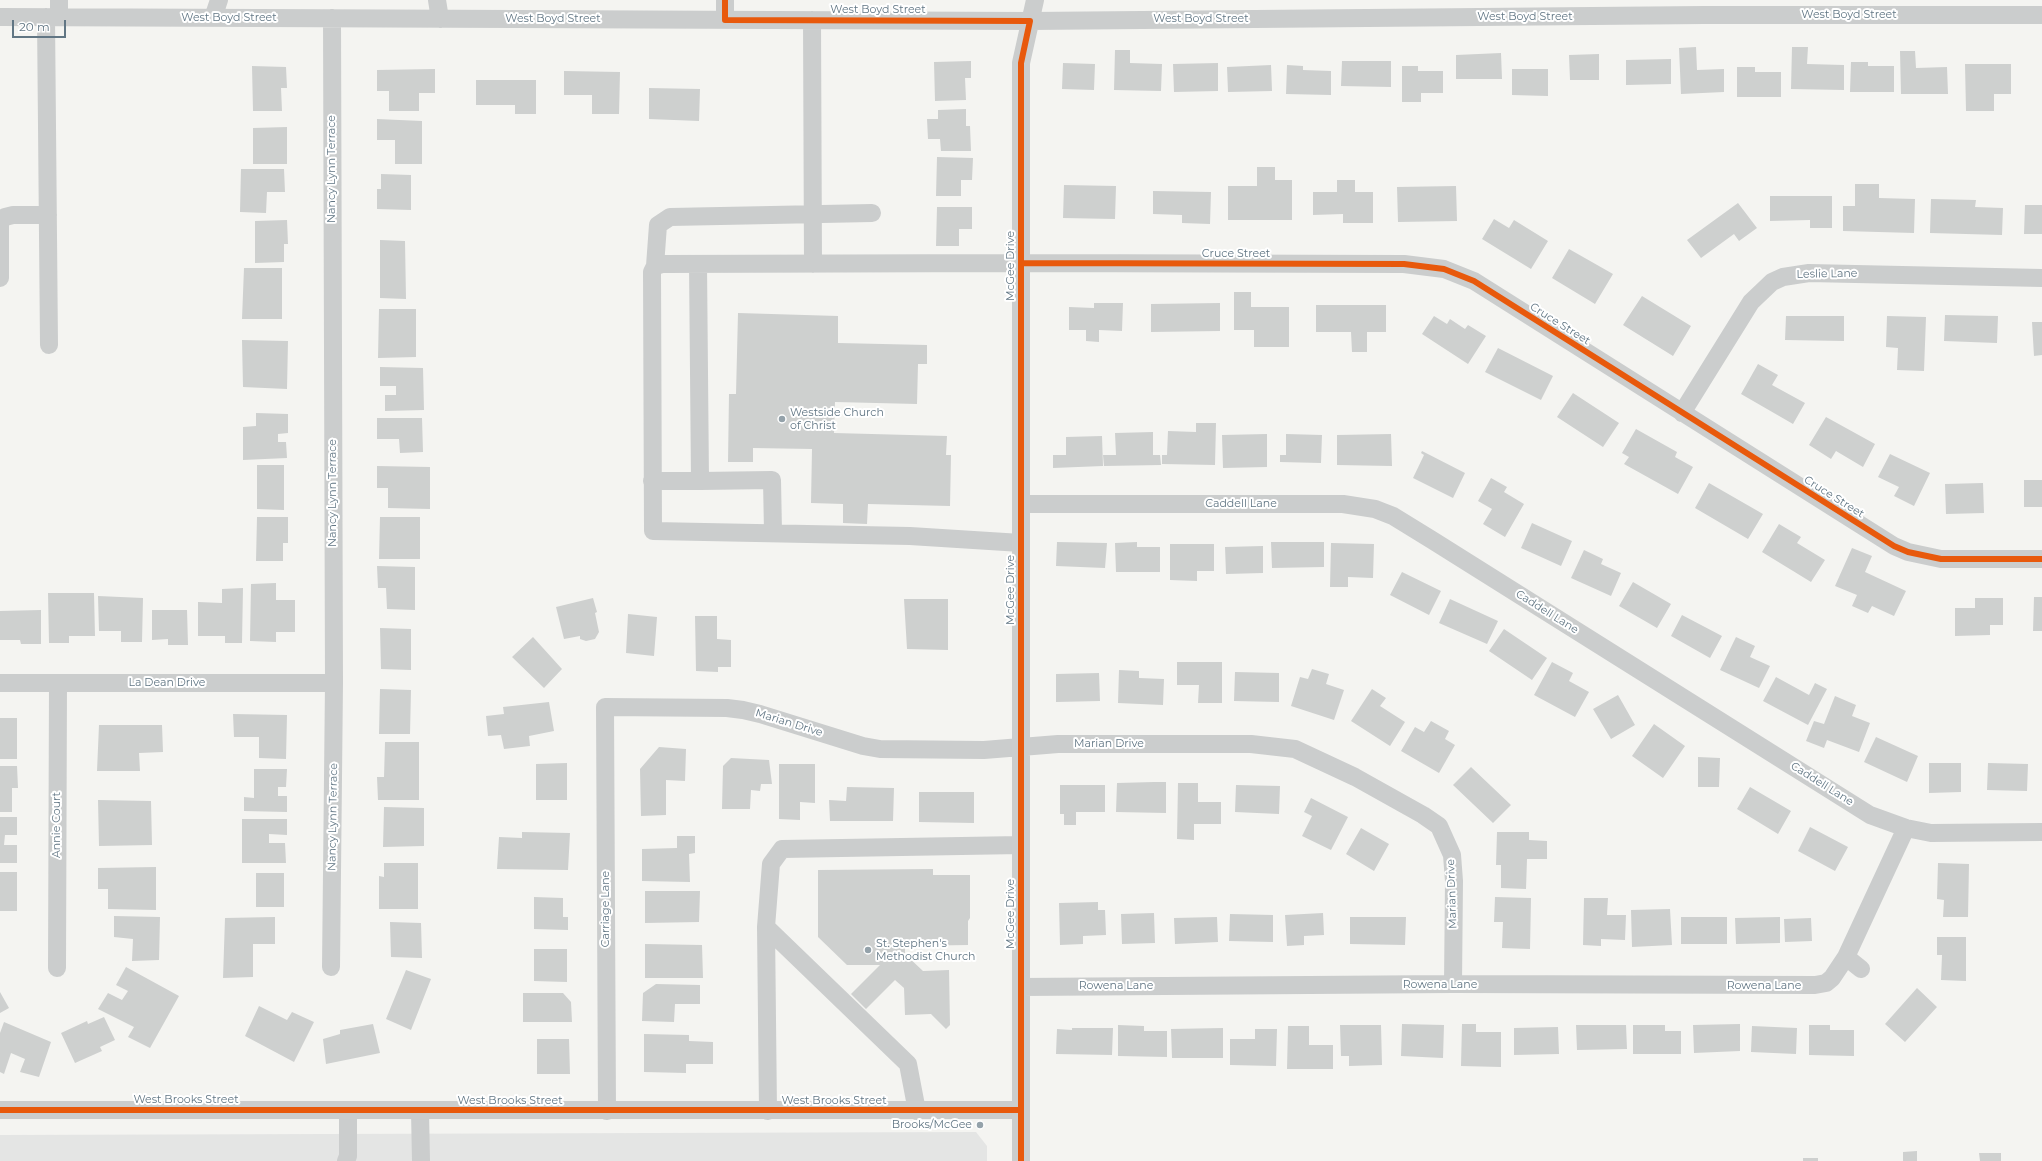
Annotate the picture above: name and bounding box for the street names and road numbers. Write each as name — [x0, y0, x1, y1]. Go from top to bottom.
street label: West Boyd Street — [830, 3, 926, 17]
street label: West Boyd Street — [1801, 8, 1897, 22]
street label: West Boyd Street — [1477, 10, 1573, 24]
street label: West Boyd Street — [181, 11, 277, 25]
street label: West Boyd Street — [505, 12, 601, 26]
street label: West Boyd Street — [1153, 12, 1249, 26]
street label: Nancy Lynn Terrace — [325, 115, 339, 223]
street label: McGee Drive — [1004, 231, 1018, 301]
street label: Cruce Street — [1202, 247, 1270, 261]
street label: Leslie Lane — [1796, 267, 1858, 281]
street label: Cruce Street — [1527, 300, 1593, 348]
street label: Nancy Lynn Terrace — [326, 439, 340, 547]
street label: Cruce Street — [1801, 473, 1867, 521]
street label: Caddell Lane — [1205, 497, 1277, 511]
street label: McGee Drive — [1004, 555, 1018, 625]
street label: Caddell Lane — [1513, 587, 1581, 637]
street label: La Dean Drive — [128, 676, 206, 690]
street label: Marian Drive — [754, 706, 824, 740]
street label: Marian Drive — [1074, 737, 1144, 751]
street label: Caddell Lane — [1788, 759, 1856, 809]
street label: Nancy Lynn Terrace — [325, 763, 341, 871]
street label: Annie Court — [50, 792, 64, 858]
street label: Marian Drive — [1444, 859, 1460, 929]
street label: Carriage Lane — [599, 871, 613, 947]
street label: McGee Drive — [1004, 879, 1018, 949]
street label: Rowena Lane — [1403, 978, 1477, 992]
street label: Rowena Lane — [1079, 979, 1153, 993]
street label: Rowena Lane — [1727, 979, 1801, 993]
street label: West Brooks Street — [133, 1093, 239, 1107]
street label: West Brooks Street — [457, 1094, 563, 1108]
street label: West Brooks Street — [781, 1094, 887, 1108]

